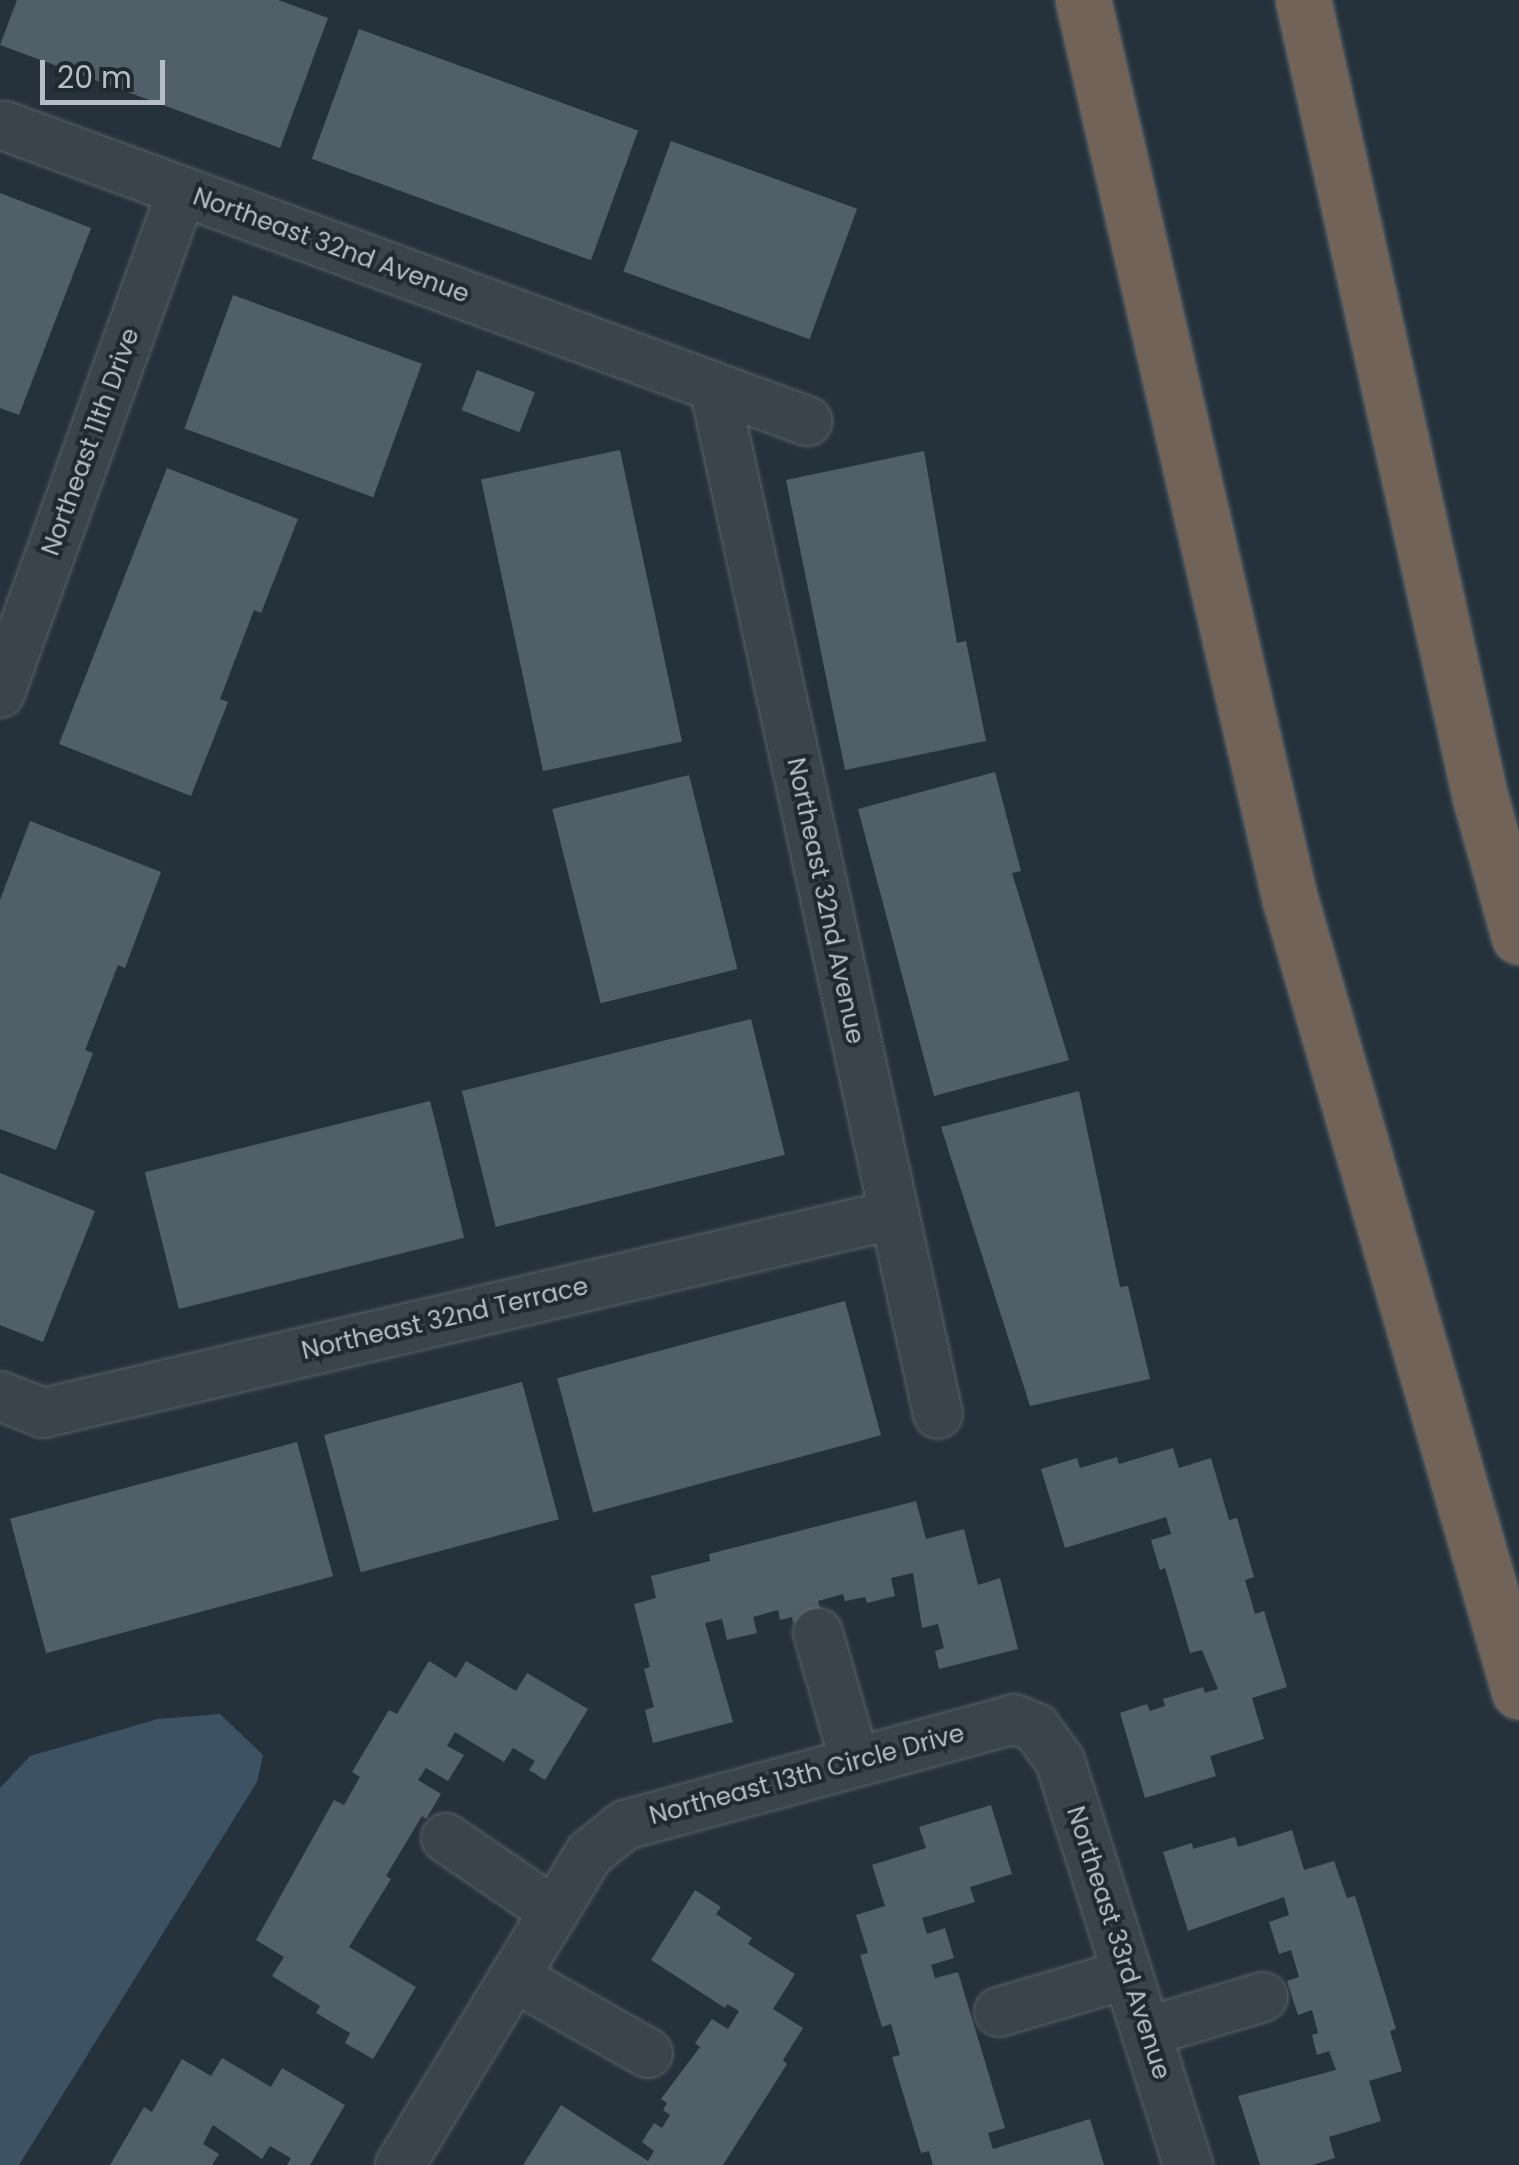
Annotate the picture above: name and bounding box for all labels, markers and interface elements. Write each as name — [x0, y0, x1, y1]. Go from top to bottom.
scale bar — [45, 40, 170, 102]
text: 20 m — [57, 56, 132, 99]
street label: Northeast 32nd Avenue — [189, 182, 473, 310]
street label: Northeast 11th Drive — [36, 324, 146, 560]
street label: Northeast 32nd Avenue — [780, 755, 870, 1047]
street label: Northeast 32nd Terrace — [299, 1271, 591, 1367]
street label: Northeast 13th Circle Drive — [646, 1718, 968, 1832]
street label: Northeast 33rd Avenue — [1060, 1803, 1176, 2083]

